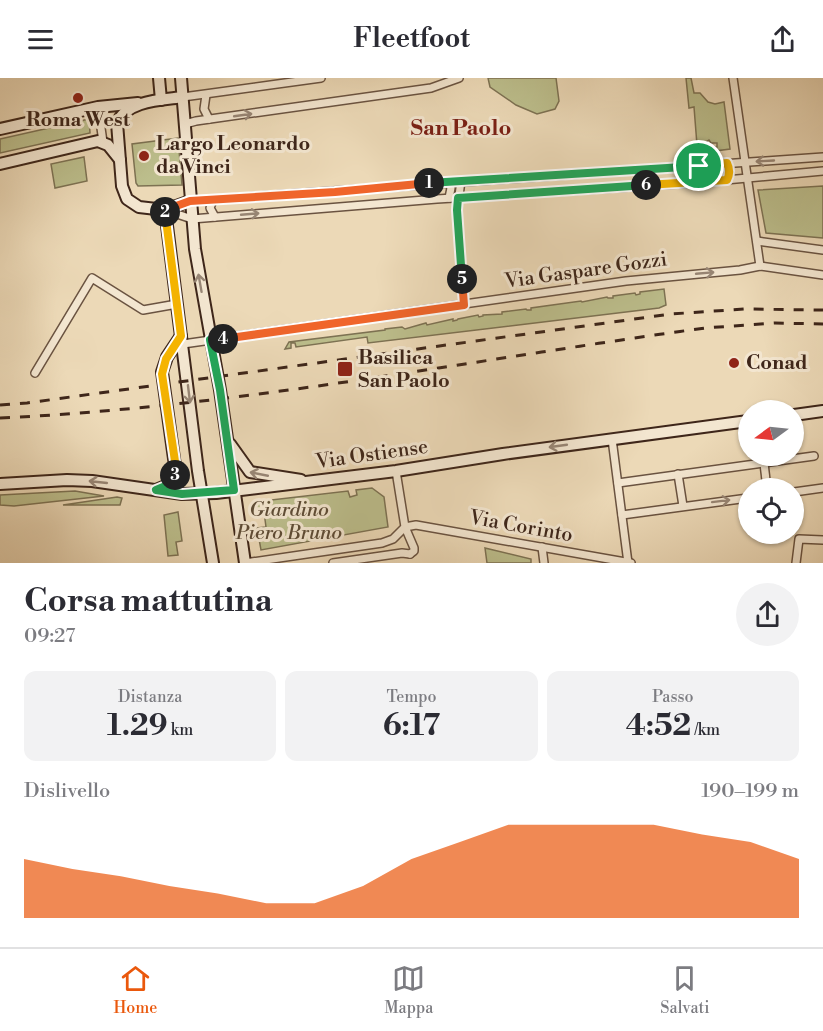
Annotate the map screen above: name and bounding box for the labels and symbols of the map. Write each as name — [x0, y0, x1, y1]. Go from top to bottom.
marker: Roma West — [71, 91, 85, 105]
place label: Roma West — [26, 108, 131, 133]
one-way arrow — [232, 109, 252, 120]
district label: San Paolo — [411, 115, 511, 142]
place label: Largo Leonardo da Vinci — [156, 132, 310, 180]
pin — [673, 140, 724, 191]
marker: Largo Leonardo da Vinci — [137, 149, 151, 163]
one-way arrow — [755, 155, 775, 166]
pin: 1 — [414, 168, 444, 198]
pin: 6 — [631, 170, 661, 200]
pin: 2 — [150, 197, 180, 227]
one-way arrow — [239, 208, 259, 219]
street label: Via Gaspare Gozzi — [502, 247, 669, 295]
pin: 5 — [447, 264, 477, 294]
one-way arrow — [695, 267, 715, 278]
one-way arrow — [195, 273, 206, 293]
pin: 4 — [208, 324, 238, 354]
place label: Basilica San Paolo — [358, 346, 450, 394]
place label: Conad — [746, 351, 808, 376]
marker: Conad — [727, 356, 741, 370]
marker: Basilica San Paolo — [336, 360, 354, 378]
one-way arrow — [184, 384, 195, 403]
north arrow — [738, 400, 804, 466]
street label: Via Ostiense — [313, 435, 430, 475]
one-way arrow — [548, 441, 568, 452]
pin: 3 — [160, 460, 190, 490]
one-way arrow — [250, 468, 270, 479]
one-way arrow — [89, 476, 109, 487]
one-way arrow — [711, 496, 731, 507]
park label: Giardino Piero Bruno — [235, 498, 342, 546]
street label: Via Corinto — [466, 505, 575, 548]

